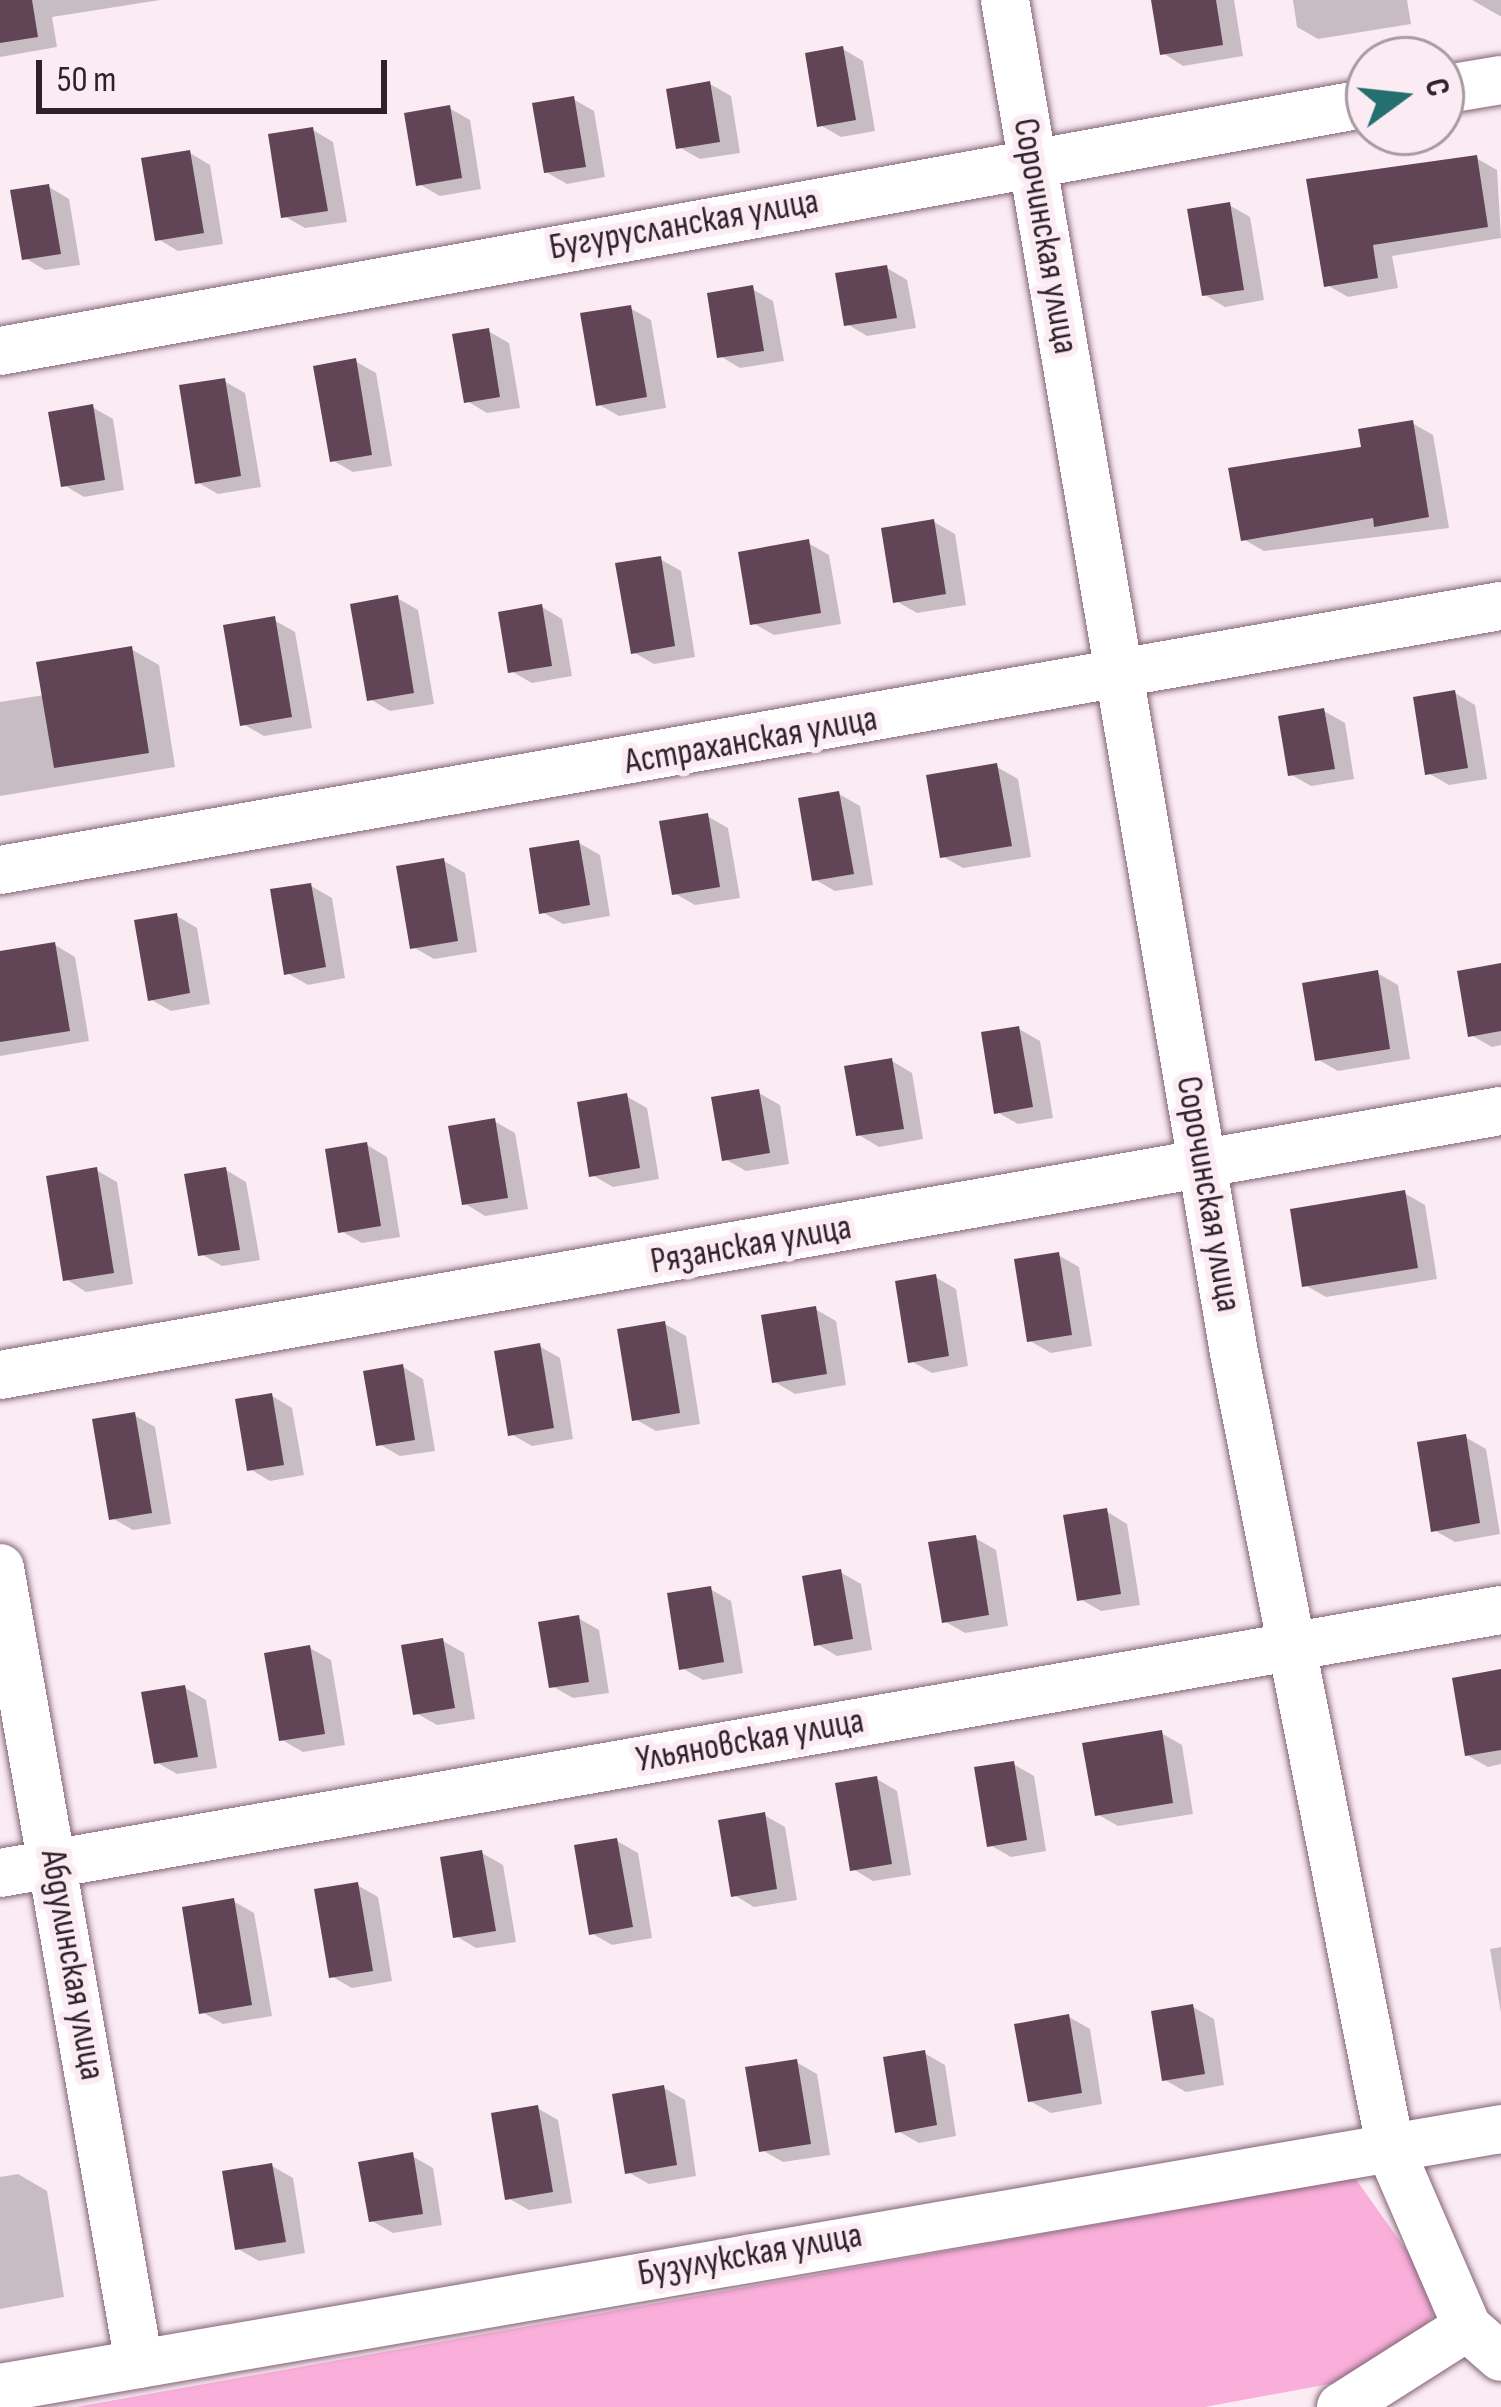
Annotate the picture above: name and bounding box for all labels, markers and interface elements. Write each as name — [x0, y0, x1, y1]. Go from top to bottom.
scale bar — [42, 36, 393, 110]
north arrow — [1345, 36, 1465, 156]
text: 50 m — [57, 59, 116, 102]
text: С — [1415, 74, 1458, 101]
street label: Сорочинская улица — [1003, 115, 1087, 357]
street label: Бугурусланская улица — [546, 180, 822, 270]
street label: Астраханская улица — [621, 698, 881, 784]
street label: Сорочинская улица — [1166, 1073, 1250, 1315]
street label: Рязанская улица — [647, 1206, 855, 1284]
street label: Ульяновская улица — [633, 1700, 867, 1782]
street label: Абдулинская улица — [31, 1847, 113, 2083]
street label: Бузулукская улица — [635, 2214, 865, 2296]

